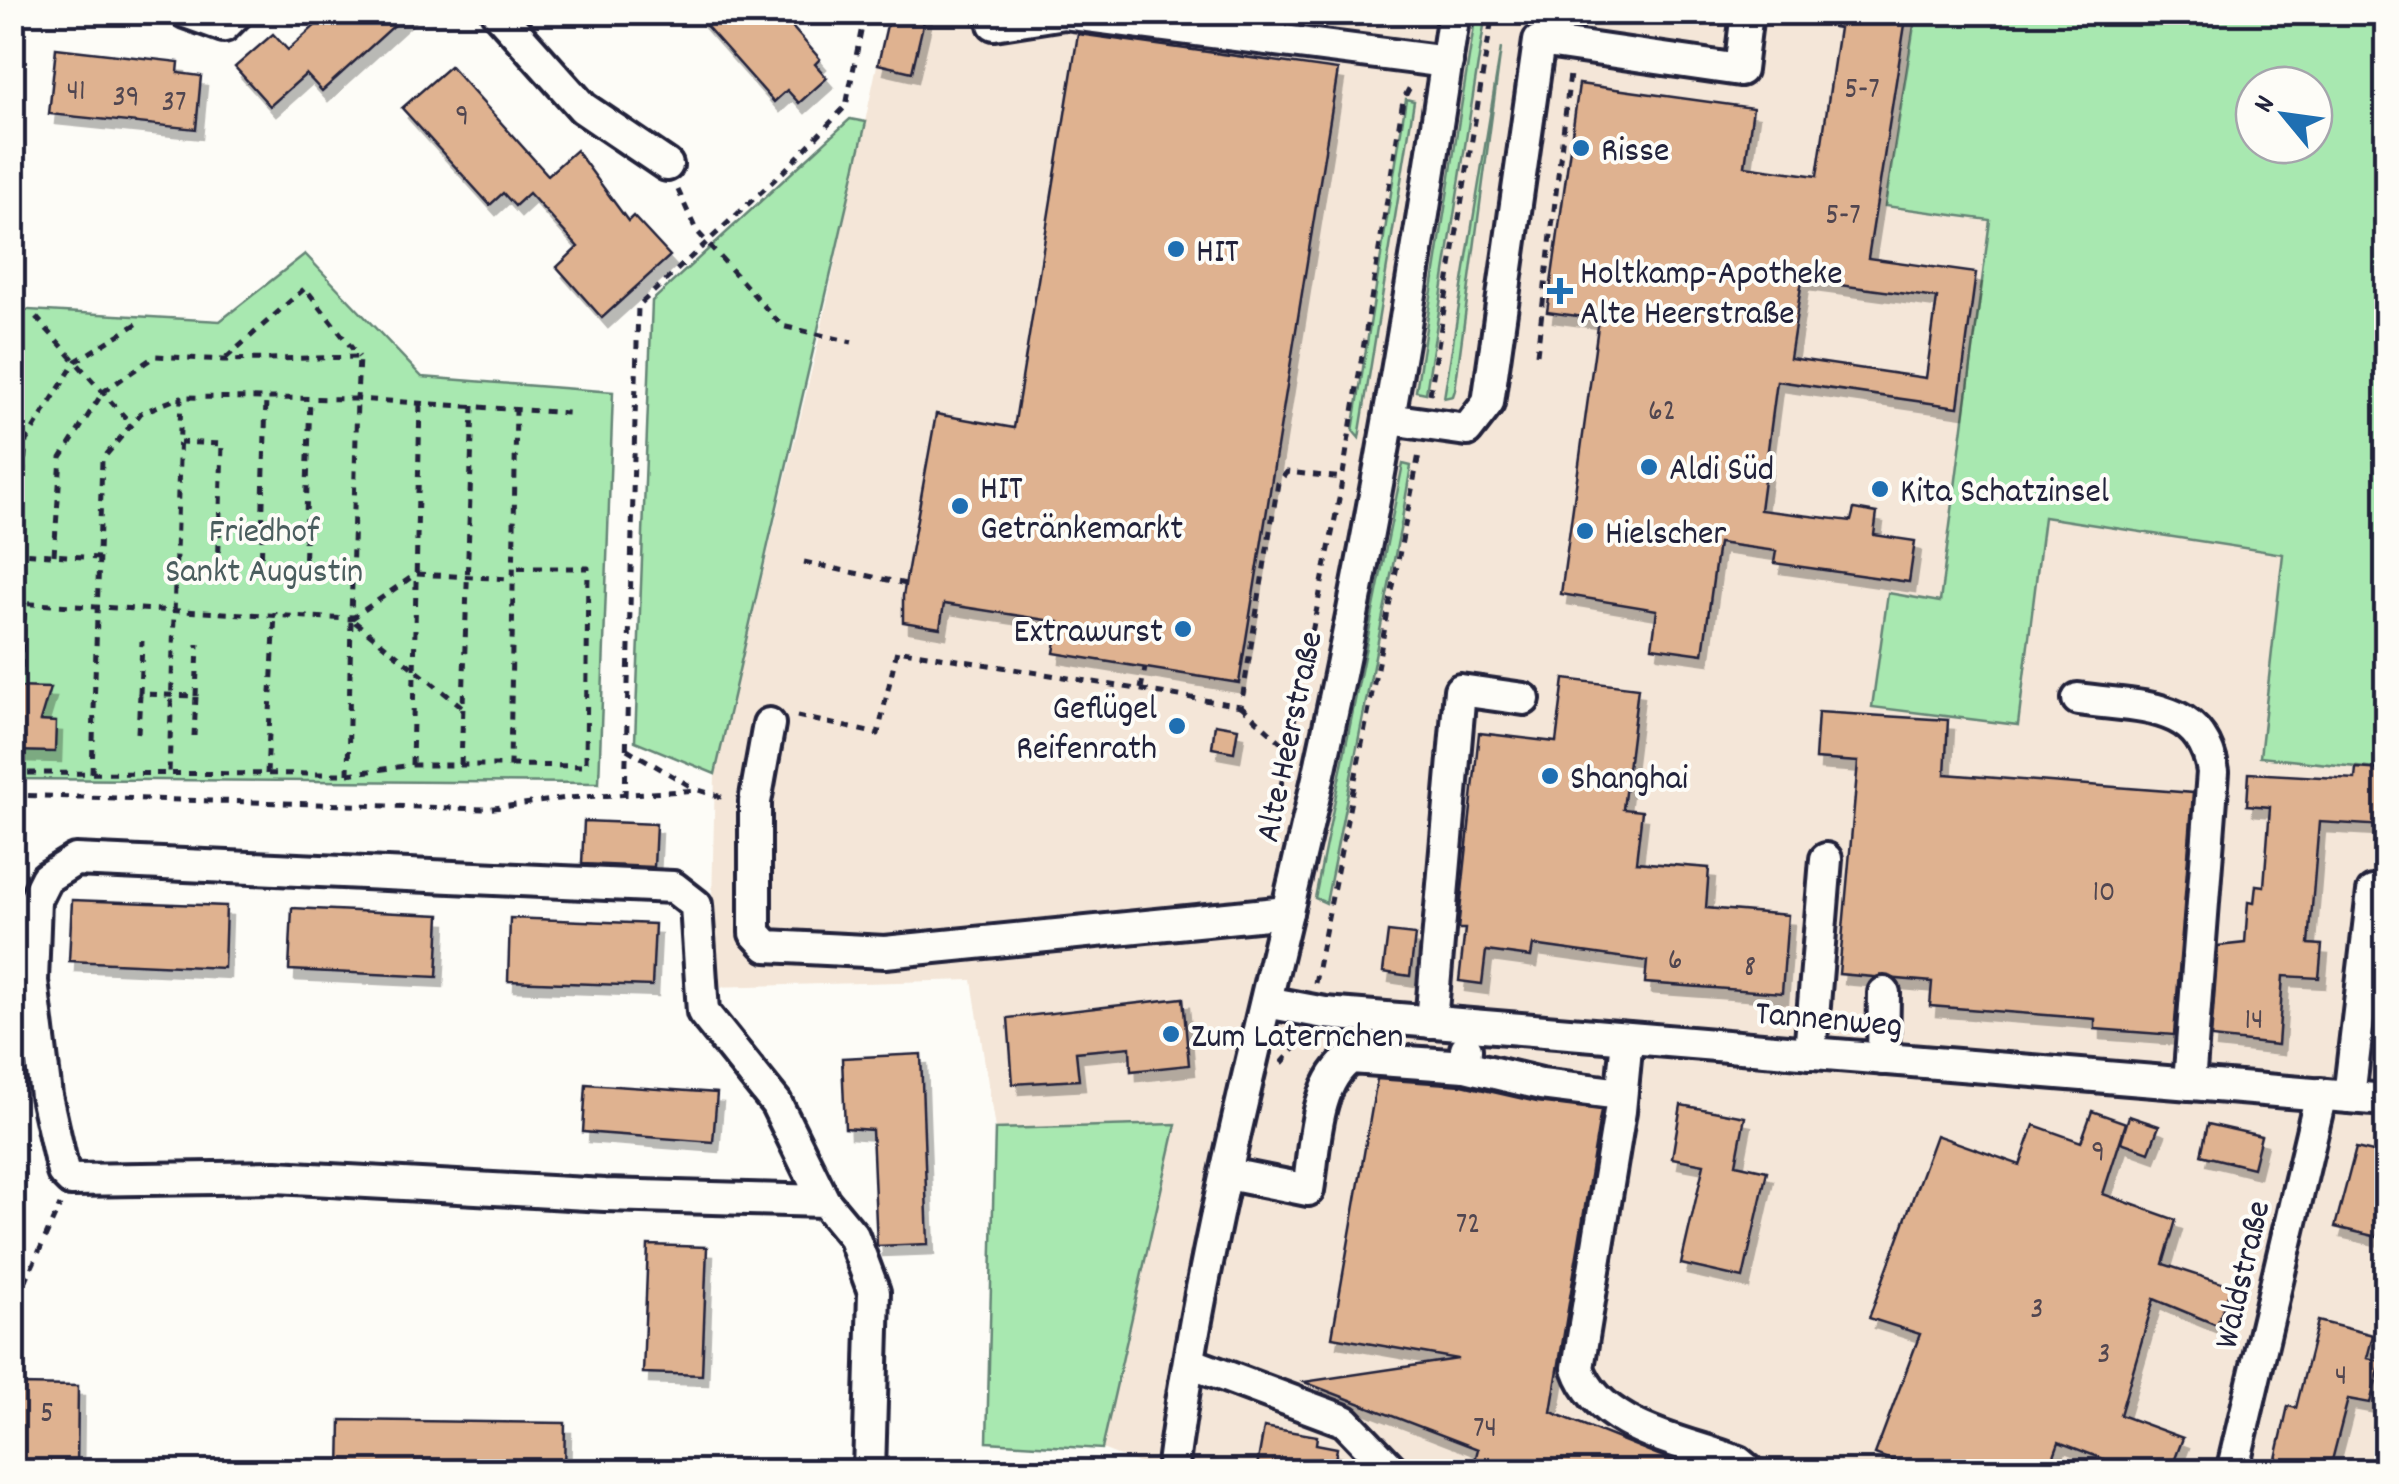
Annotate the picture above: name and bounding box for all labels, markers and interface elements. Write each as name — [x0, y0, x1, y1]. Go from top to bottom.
north arrow — [2234, 65, 2334, 165]
house number: 5-7 — [1844, 70, 1880, 113]
house number: 41 — [66, 72, 86, 115]
house number: 39 — [112, 78, 140, 121]
house number: 37 — [162, 83, 186, 126]
text: N — [2246, 90, 2287, 121]
house number: 9 — [455, 97, 469, 140]
place label: Risse — [1601, 128, 1669, 178]
marker: Risse — [1570, 137, 1592, 159]
house number: 5-7 — [1825, 196, 1861, 239]
place label: HIT — [1196, 229, 1239, 279]
marker: HIT — [1165, 238, 1187, 260]
place label: Holtkamp-Apotheke Alte Heerstraße — [1580, 251, 1843, 341]
marker: Holtkamp-Apotheke Alte Heerstraße — [1549, 280, 1571, 302]
house number: 62 — [1648, 392, 1676, 435]
place label: Aldi Süd — [1669, 447, 1774, 497]
marker: Aldi Süd — [1638, 456, 1660, 478]
place label: HIT Getränkemarkt — [980, 466, 1183, 556]
place label: Kita Schatzinsel — [1900, 469, 2109, 519]
marker: Kita Schatzinsel — [1869, 478, 1891, 500]
marker: HIT Getränkemarkt — [949, 495, 971, 517]
park label: Friedhof Sankt Augustin — [165, 509, 363, 599]
place label: Hielscher — [1605, 511, 1726, 561]
marker: Hielscher — [1574, 520, 1596, 542]
place label: Extrawurst — [1014, 609, 1163, 659]
marker: Extrawurst — [1172, 618, 1194, 640]
street label: Alte Heerstraße — [1245, 627, 1339, 847]
place label: Geflügel Reifenrath — [1016, 686, 1157, 776]
marker: Geflügel Reifenrath — [1166, 715, 1188, 737]
place label: Shanghai — [1570, 756, 1688, 806]
marker: Shanghai — [1539, 765, 1561, 787]
house number: 10 — [2093, 873, 2115, 916]
house number: 6 — [1668, 941, 1682, 984]
house number: 8 — [1744, 948, 1756, 991]
street label: Tannenweg — [1753, 991, 1904, 1053]
house number: 14 — [2244, 1001, 2264, 1044]
place label: Zum Laternchen — [1191, 1014, 1403, 1064]
marker: Zum Laternchen — [1160, 1023, 1182, 1045]
house number: 9 — [2091, 1133, 2105, 1176]
street label: Waldstraße — [2204, 1196, 2286, 1354]
house number: 72 — [1456, 1205, 1480, 1248]
house number: 3 — [2030, 1290, 2044, 1333]
house number: 3 — [2097, 1335, 2111, 1378]
house number: 4 — [2335, 1357, 2347, 1400]
house number: 5 — [40, 1394, 54, 1437]
house number: 74 — [1473, 1409, 1497, 1452]

